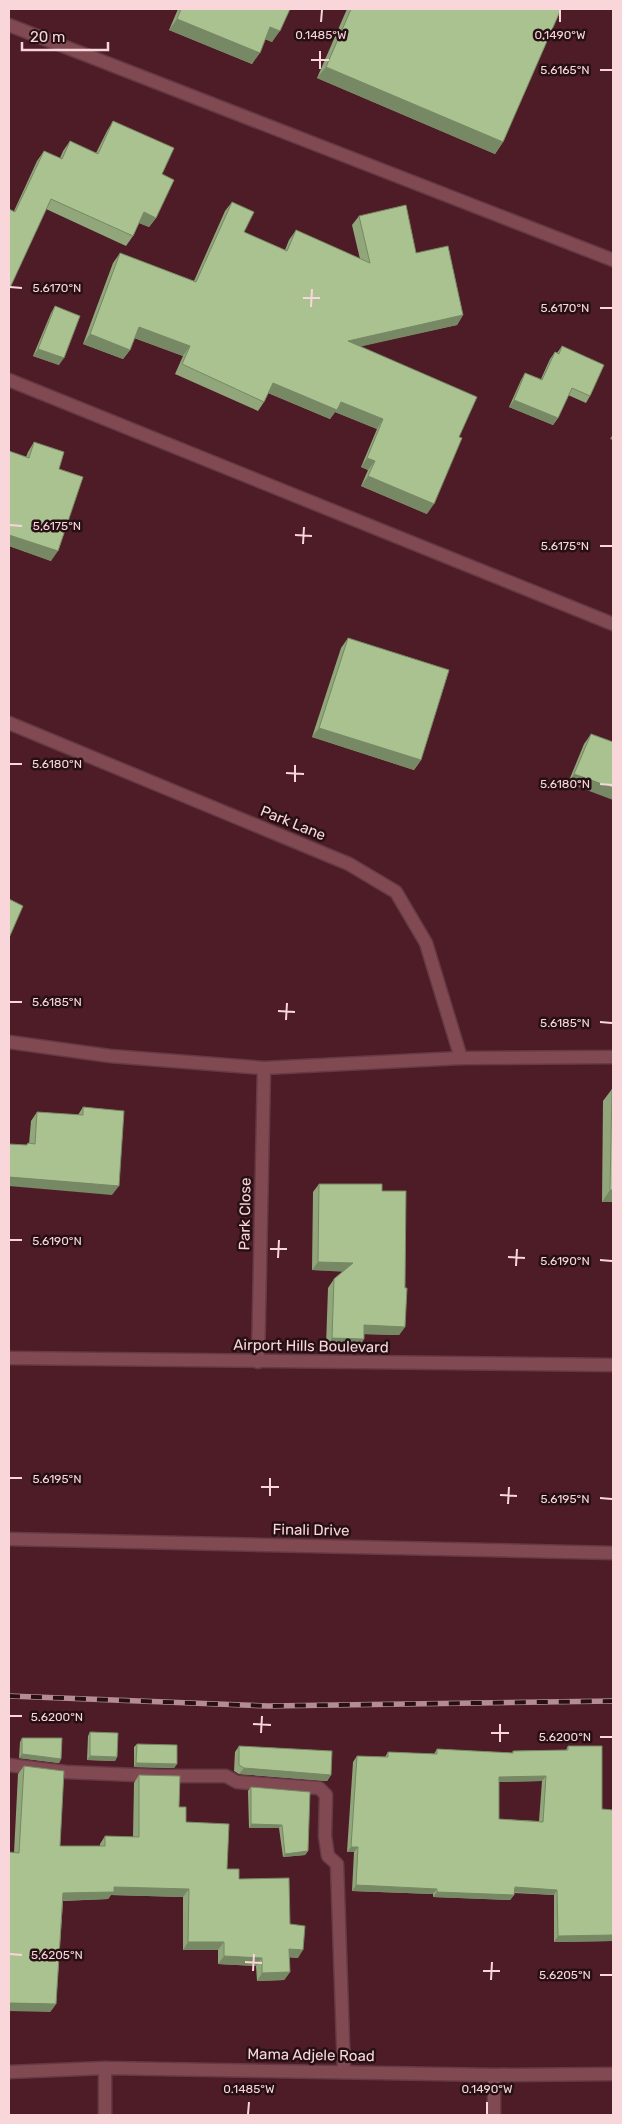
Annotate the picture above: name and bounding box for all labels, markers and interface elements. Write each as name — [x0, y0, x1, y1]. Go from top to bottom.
scale bar — [22, 20, 109, 52]
text: 20 m — [30, 28, 65, 46]
text: 0.1485°W — [295, 28, 347, 42]
text: 0.1490°W — [534, 28, 586, 42]
text: 5.6165°N — [540, 63, 590, 77]
text: 5.6170°N — [33, 281, 81, 295]
text: 5.6170°N — [541, 301, 589, 315]
text: 5.6175°N — [33, 519, 81, 533]
text: 5.6175°N — [541, 539, 589, 553]
text: 5.6180°N — [32, 757, 82, 771]
text: 5.6180°N — [540, 777, 590, 791]
street label: Park Lane — [258, 802, 328, 844]
text: 5.6185°N — [32, 995, 82, 1009]
text: 5.6185°N — [540, 1016, 590, 1030]
street label: Park Close — [235, 1177, 255, 1251]
text: 5.6190°N — [32, 1234, 82, 1248]
text: 5.6190°N — [540, 1254, 590, 1268]
street label: Airport Hills Boulevard — [233, 1336, 389, 1356]
text: 5.6195°N — [32, 1472, 82, 1486]
text: 5.6195°N — [540, 1492, 590, 1506]
street label: Finali Drive — [272, 1520, 350, 1540]
text: 5.6200°N — [31, 1710, 83, 1724]
text: 5.6200°N — [539, 1730, 591, 1744]
text: 5.6205°N — [31, 1948, 83, 1962]
text: 5.6205°N — [539, 1968, 591, 1982]
street label: Mama Adjele Road — [247, 2045, 375, 2065]
text: 0.1485°W — [223, 2082, 275, 2096]
text: 0.1490°W — [461, 2082, 513, 2096]

